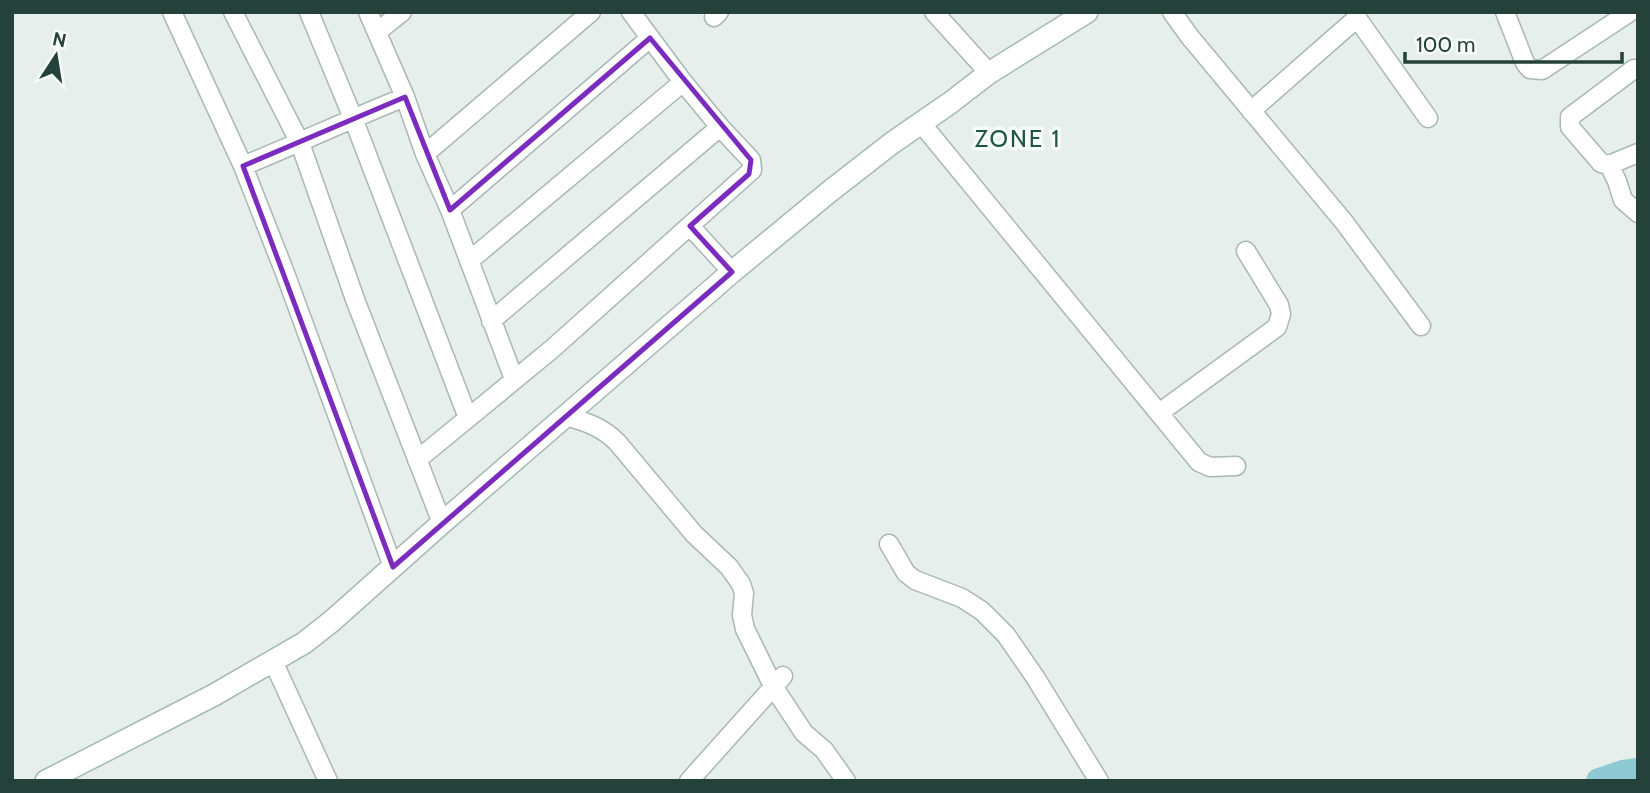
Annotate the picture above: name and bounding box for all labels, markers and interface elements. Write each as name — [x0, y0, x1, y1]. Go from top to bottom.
north arrow — [21, 21, 91, 91]
scale bar — [1405, 21, 1622, 65]
text: N — [50, 27, 68, 53]
text: 100 m — [1416, 32, 1475, 57]
district label: ZONE 1 — [975, 124, 1061, 153]

